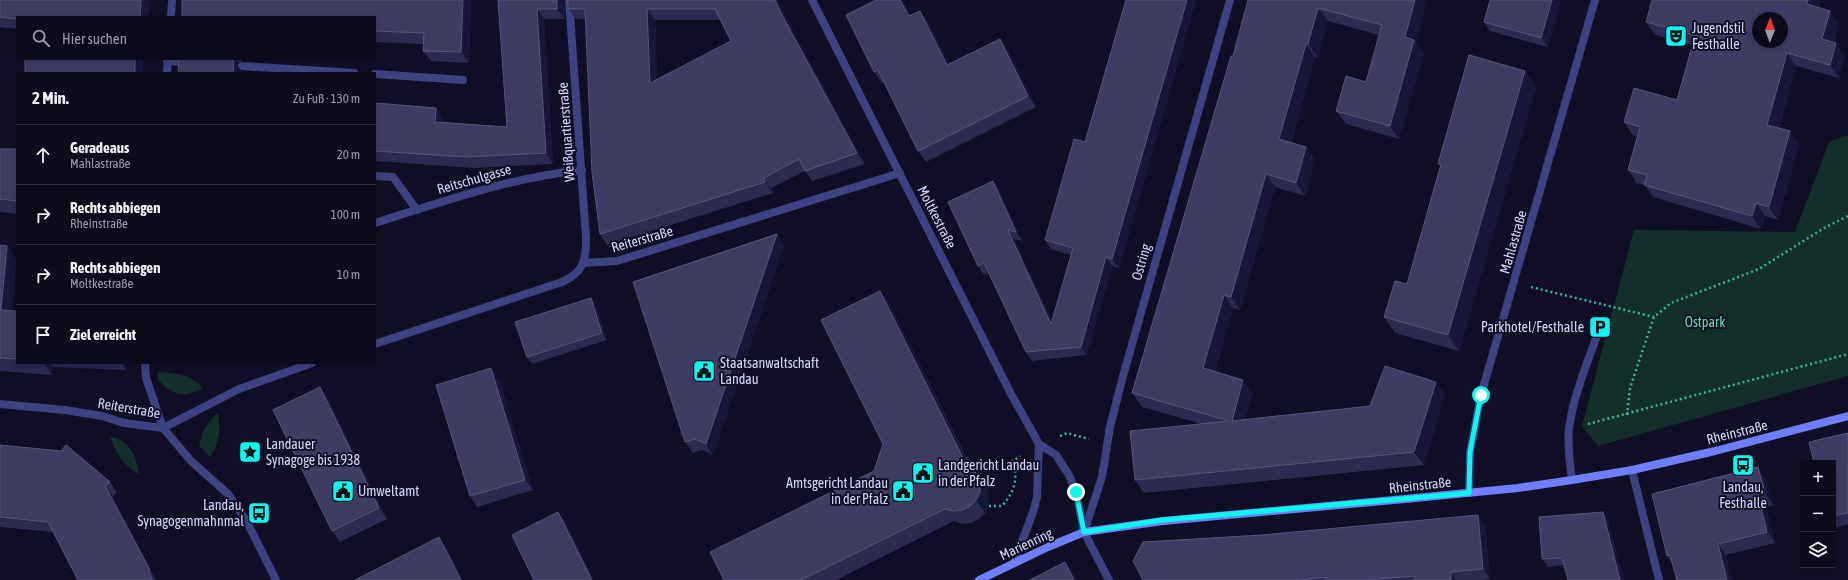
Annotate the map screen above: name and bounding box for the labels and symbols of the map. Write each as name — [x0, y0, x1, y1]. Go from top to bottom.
north arrow — [1752, 12, 1788, 48]
place label: Jugendstil Festhalle — [1692, 20, 1745, 52]
theatre icon: Jugendstil Festhalle — [1663, 23, 1689, 49]
street label: Weißquartierstraße — [555, 82, 577, 182]
street label: Reitschulgasse — [435, 161, 513, 197]
street label: Moltkestraße — [914, 183, 960, 251]
street label: Mahlastraße — [1496, 208, 1530, 276]
street label: Reiterstraße — [609, 223, 675, 255]
street label: Ostring — [1128, 242, 1154, 282]
parking icon: Parkhotel/Festhalle — [1587, 314, 1613, 340]
park label: Ostpark — [1685, 314, 1725, 330]
place label: Parkhotel/Festhalle — [1481, 319, 1584, 335]
place label: Staatsanwaltschaft Landau — [720, 355, 819, 387]
public building icon: Staatsanwaltschaft Landau — [691, 358, 717, 384]
route start — [1472, 386, 1490, 404]
street label: Reiterstraße — [96, 395, 162, 421]
street label: Rheinstraße — [1705, 417, 1769, 447]
place label: Landauer Synagoge bis 1938 — [266, 436, 361, 468]
place icon: Landauer Synagoge bis 1938 — [237, 439, 263, 465]
bus stop icon: Landau, Festhalle — [1730, 452, 1756, 478]
place label: Landgericht Landau in der Pfalz — [938, 457, 1039, 489]
public building icon: Landgericht Landau in der Pfalz — [910, 460, 936, 486]
street label: Rheinstraße — [1388, 474, 1452, 496]
place label: Amtsgericht Landau in der Pfalz — [786, 475, 888, 507]
public building icon: Umweltamt — [330, 478, 356, 504]
public building icon: Amtsgericht Landau in der Pfalz — [890, 478, 916, 504]
place label: Landau, Festhalle — [1719, 479, 1767, 511]
place label: Umweltamt — [358, 483, 419, 499]
route end — [1067, 483, 1085, 501]
place label: Landau, Synagogenmahnmal — [138, 497, 244, 529]
bus stop icon: Landau, Synagogenmahnmal — [246, 500, 272, 526]
street label: Marienring — [997, 525, 1055, 563]

